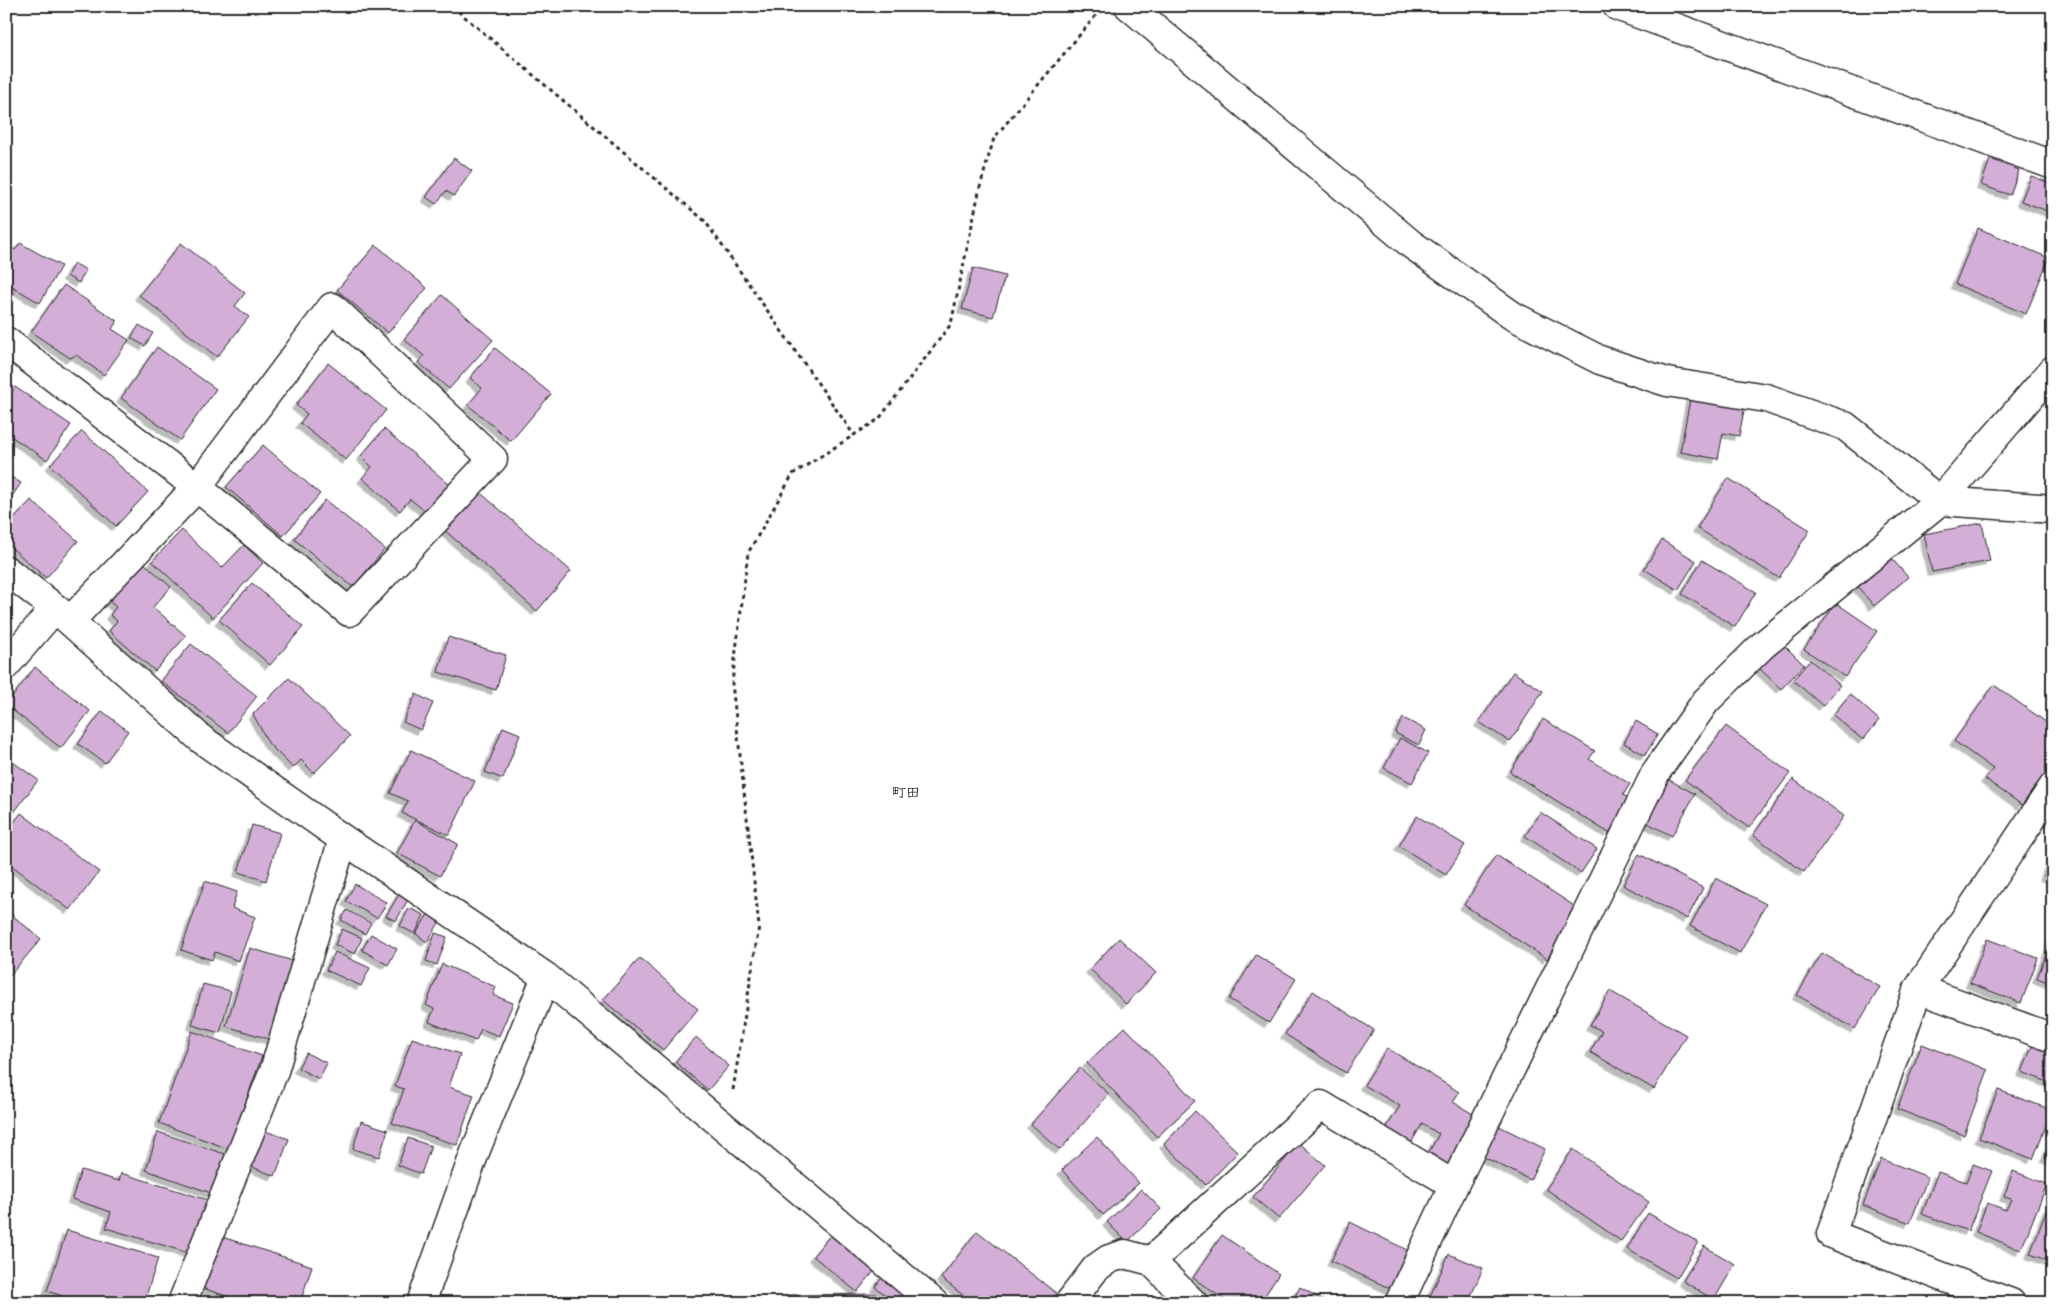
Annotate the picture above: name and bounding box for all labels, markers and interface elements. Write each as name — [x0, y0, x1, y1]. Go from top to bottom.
district label: 町田 — [892, 783, 920, 801]

